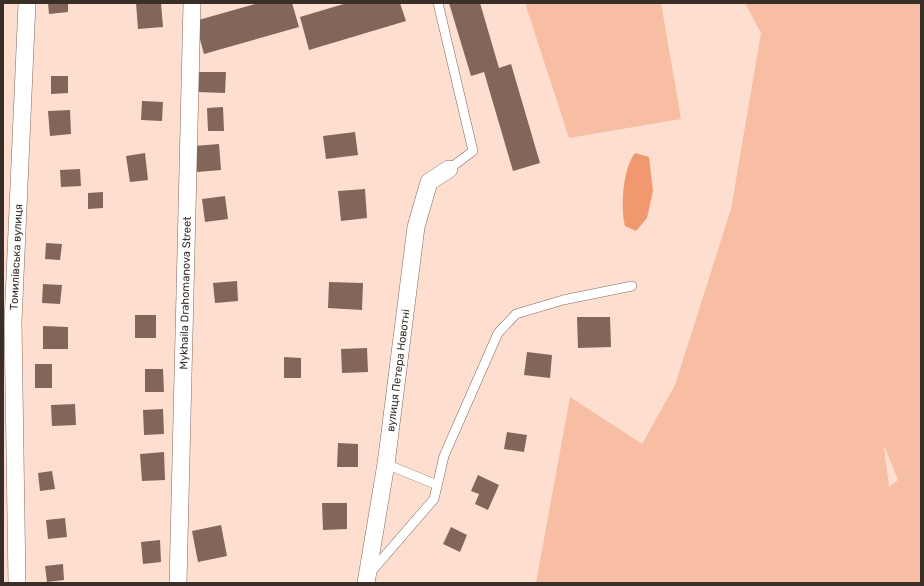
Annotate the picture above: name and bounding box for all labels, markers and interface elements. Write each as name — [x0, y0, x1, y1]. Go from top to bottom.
street label: Томилівська вулиця — [7, 204, 25, 310]
street label: Mykhaila Drahomanova Street — [177, 216, 193, 370]
street label: вулиця Петера Новотні — [384, 308, 412, 432]

